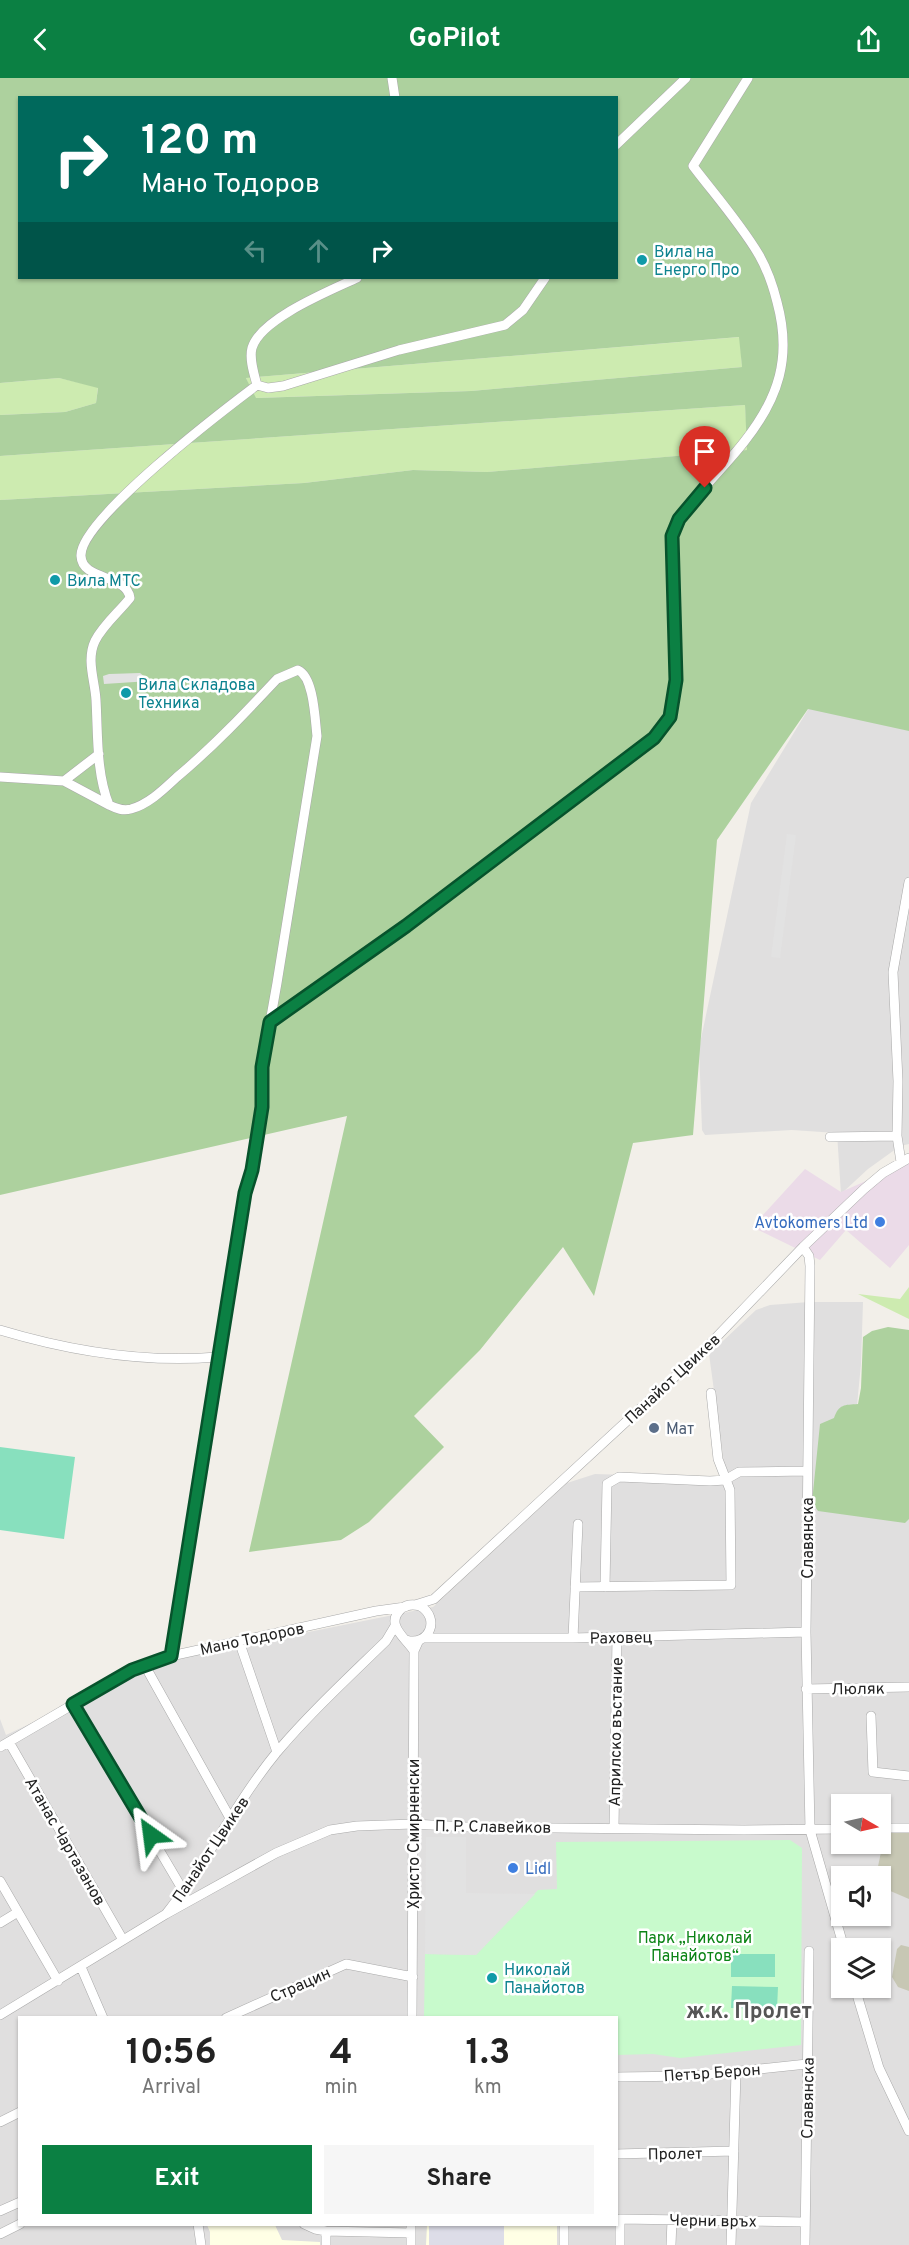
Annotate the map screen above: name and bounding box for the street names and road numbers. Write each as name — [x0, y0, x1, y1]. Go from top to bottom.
street label: Панайот Цвикев — [621, 1330, 725, 1429]
street label: Славянска — [799, 1497, 819, 1579]
street label: Мано Тодоров — [198, 1619, 306, 1661]
street label: Раховец — [589, 1628, 653, 1650]
street label: Априлско въстание — [606, 1657, 628, 1807]
street label: Люляк — [831, 1680, 885, 1700]
street label: Христо Смирненски — [405, 1759, 425, 1909]
street label: Атанас Чартазанов — [19, 1774, 109, 1910]
street label: Панайот Цвикев — [169, 1793, 254, 1907]
street label: П. Р. Славейков — [435, 1817, 551, 1839]
street label: Страцин — [267, 1964, 334, 2008]
street label: Славянска — [798, 2057, 820, 2139]
street label: Петър Берон — [663, 2061, 761, 2087]
street label: Пролет — [647, 2145, 703, 2165]
street label: Черни връх — [669, 2211, 757, 2233]

